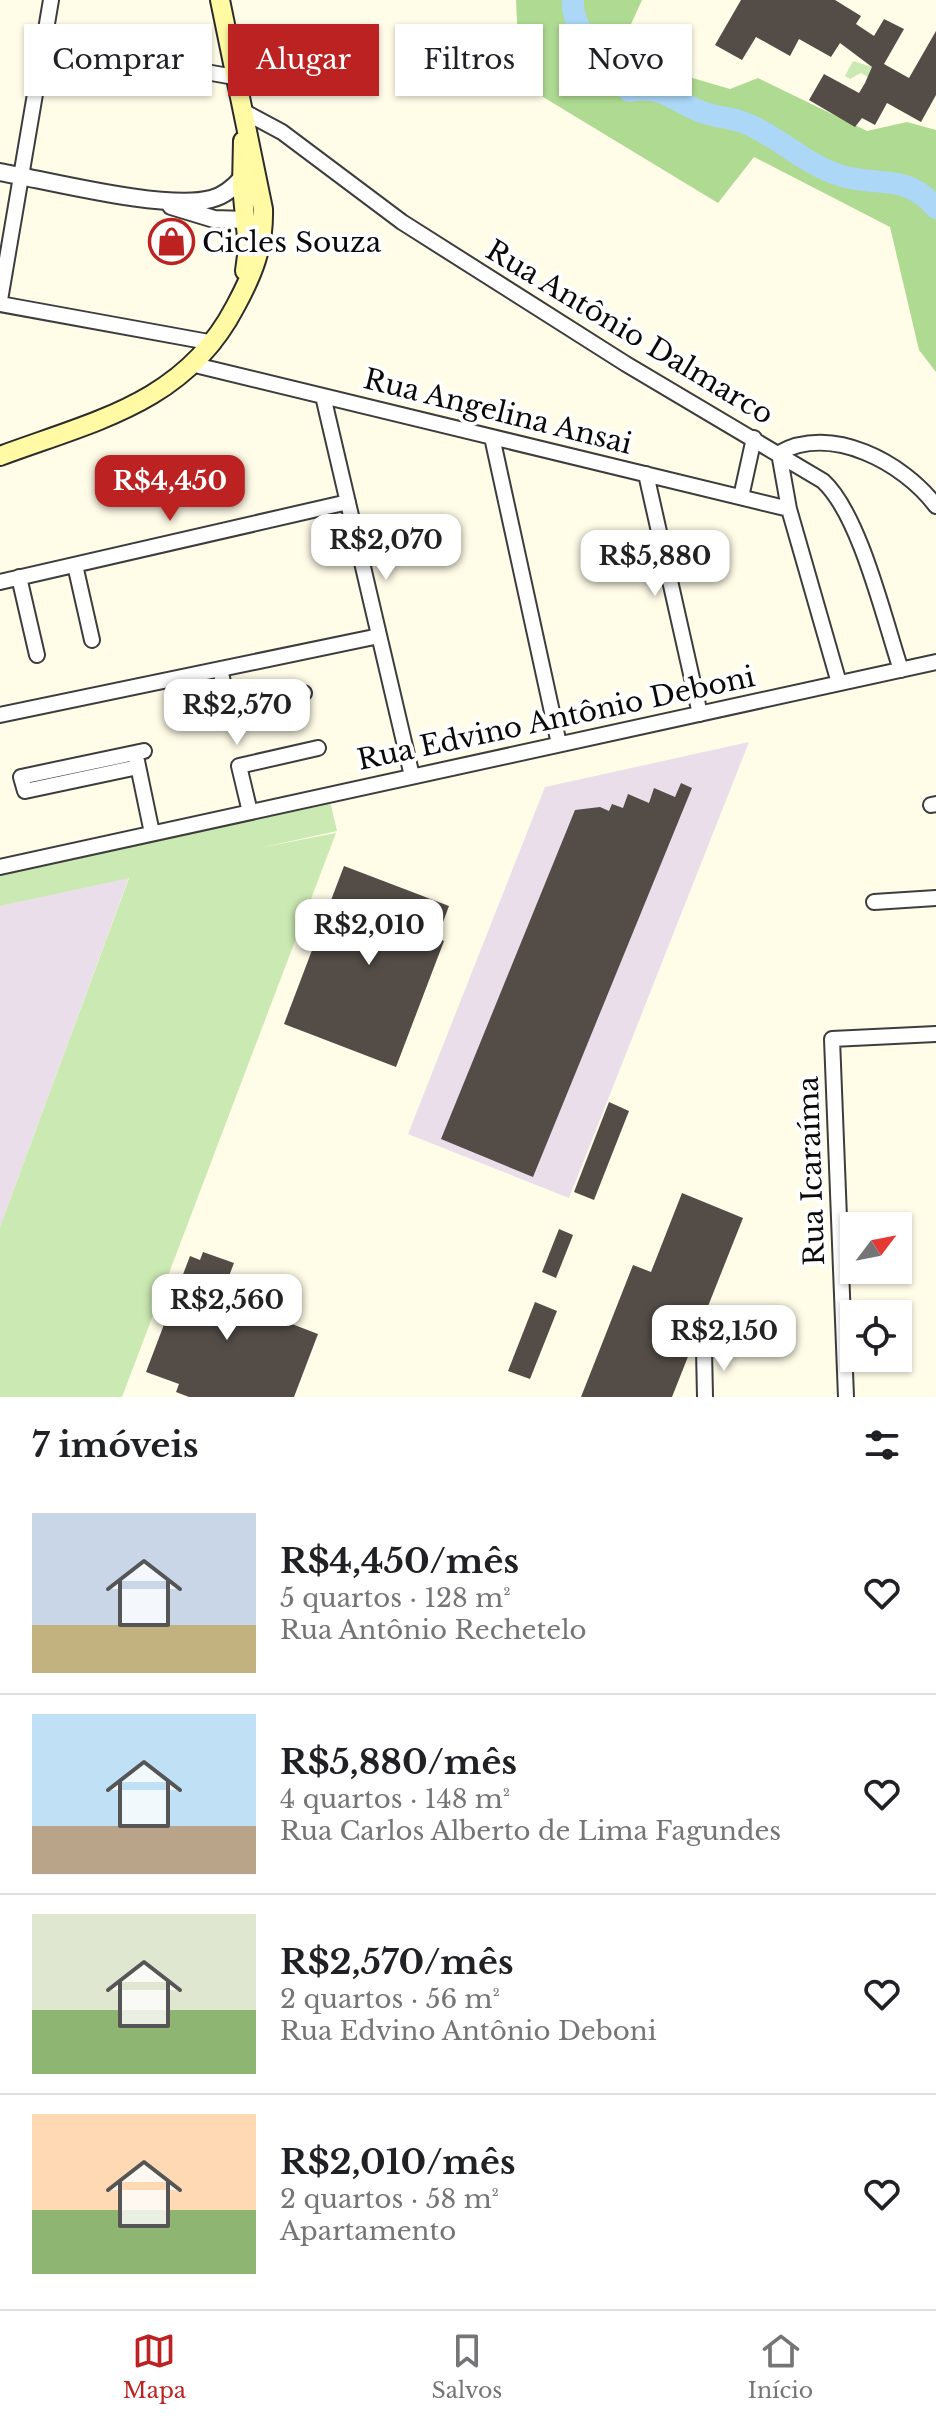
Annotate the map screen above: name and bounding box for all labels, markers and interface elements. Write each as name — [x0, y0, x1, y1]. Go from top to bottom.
chip: Comprar — [24, 24, 212, 96]
chip: Alugar — [228, 24, 379, 96]
chip: Filtros — [395, 24, 543, 96]
chip: Novo — [559, 24, 692, 96]
shop icon: Cicles Souza — [147, 218, 195, 266]
place label: Cicles Souza — [202, 225, 382, 260]
street label: Rua Antônio Dalmarco — [480, 233, 780, 432]
street label: Rua Angelina Ansai — [360, 361, 636, 462]
pin: R$4,450 — [96, 455, 244, 523]
text: R$4,450 — [113, 465, 227, 497]
pin: R$2,070 — [312, 514, 460, 582]
text: R$2,070 — [329, 524, 443, 556]
pin: R$5,880 — [581, 530, 729, 598]
text: R$5,880 — [599, 540, 711, 572]
street label: Rua Edvino Antônio Deboni — [354, 659, 758, 778]
pin: R$2,570 — [163, 679, 311, 747]
text: R$2,570 — [182, 689, 292, 721]
pin: R$2,010 — [295, 899, 443, 967]
text: R$2,010 — [313, 909, 425, 941]
street label: Rua Icaraíma — [791, 1075, 832, 1266]
north arrow — [840, 1212, 912, 1284]
map controls — [840, 1212, 912, 1372]
pin: R$2,560 — [153, 1274, 301, 1342]
text: R$2,560 — [170, 1284, 284, 1316]
button: locate — [840, 1300, 912, 1372]
pin: R$2,150 — [650, 1305, 798, 1373]
text: R$2,150 — [670, 1315, 778, 1347]
icon: filters — [860, 1423, 904, 1467]
text: 7 imóveis — [32, 1424, 199, 1466]
text: R$4,450/mês — [280, 1540, 519, 1582]
icon: home — [96, 1545, 192, 1641]
icon: heart — [860, 1571, 904, 1615]
text: 5 quartos · 128 m² — [280, 1582, 511, 1614]
text: Rua Antônio Rechetelo — [280, 1614, 587, 1646]
text: R$5,880/mês — [280, 1741, 517, 1783]
icon: home — [96, 1746, 192, 1842]
icon: heart — [860, 1772, 904, 1816]
text: 4 quartos · 148 m² — [280, 1783, 510, 1815]
text: Rua Carlos Alberto de Lima Fagundes — [280, 1815, 781, 1847]
text: R$2,570/mês — [280, 1941, 514, 1983]
icon: home — [96, 1946, 192, 2042]
icon: heart — [860, 1972, 904, 2016]
text: 2 quartos · 56 m² — [280, 1983, 500, 2015]
text: Rua Edvino Antônio Deboni — [280, 2015, 657, 2047]
text: R$2,010/mês — [280, 2141, 516, 2183]
icon: home — [96, 2146, 192, 2242]
icon: heart — [860, 2172, 904, 2216]
text: 2 quartos · 58 m² — [280, 2183, 499, 2215]
text: Apartamento — [280, 2215, 456, 2247]
tab: Mapa — [123, 2329, 186, 2404]
tab: Salvos — [432, 2329, 502, 2404]
tab: Início — [748, 2329, 813, 2404]

